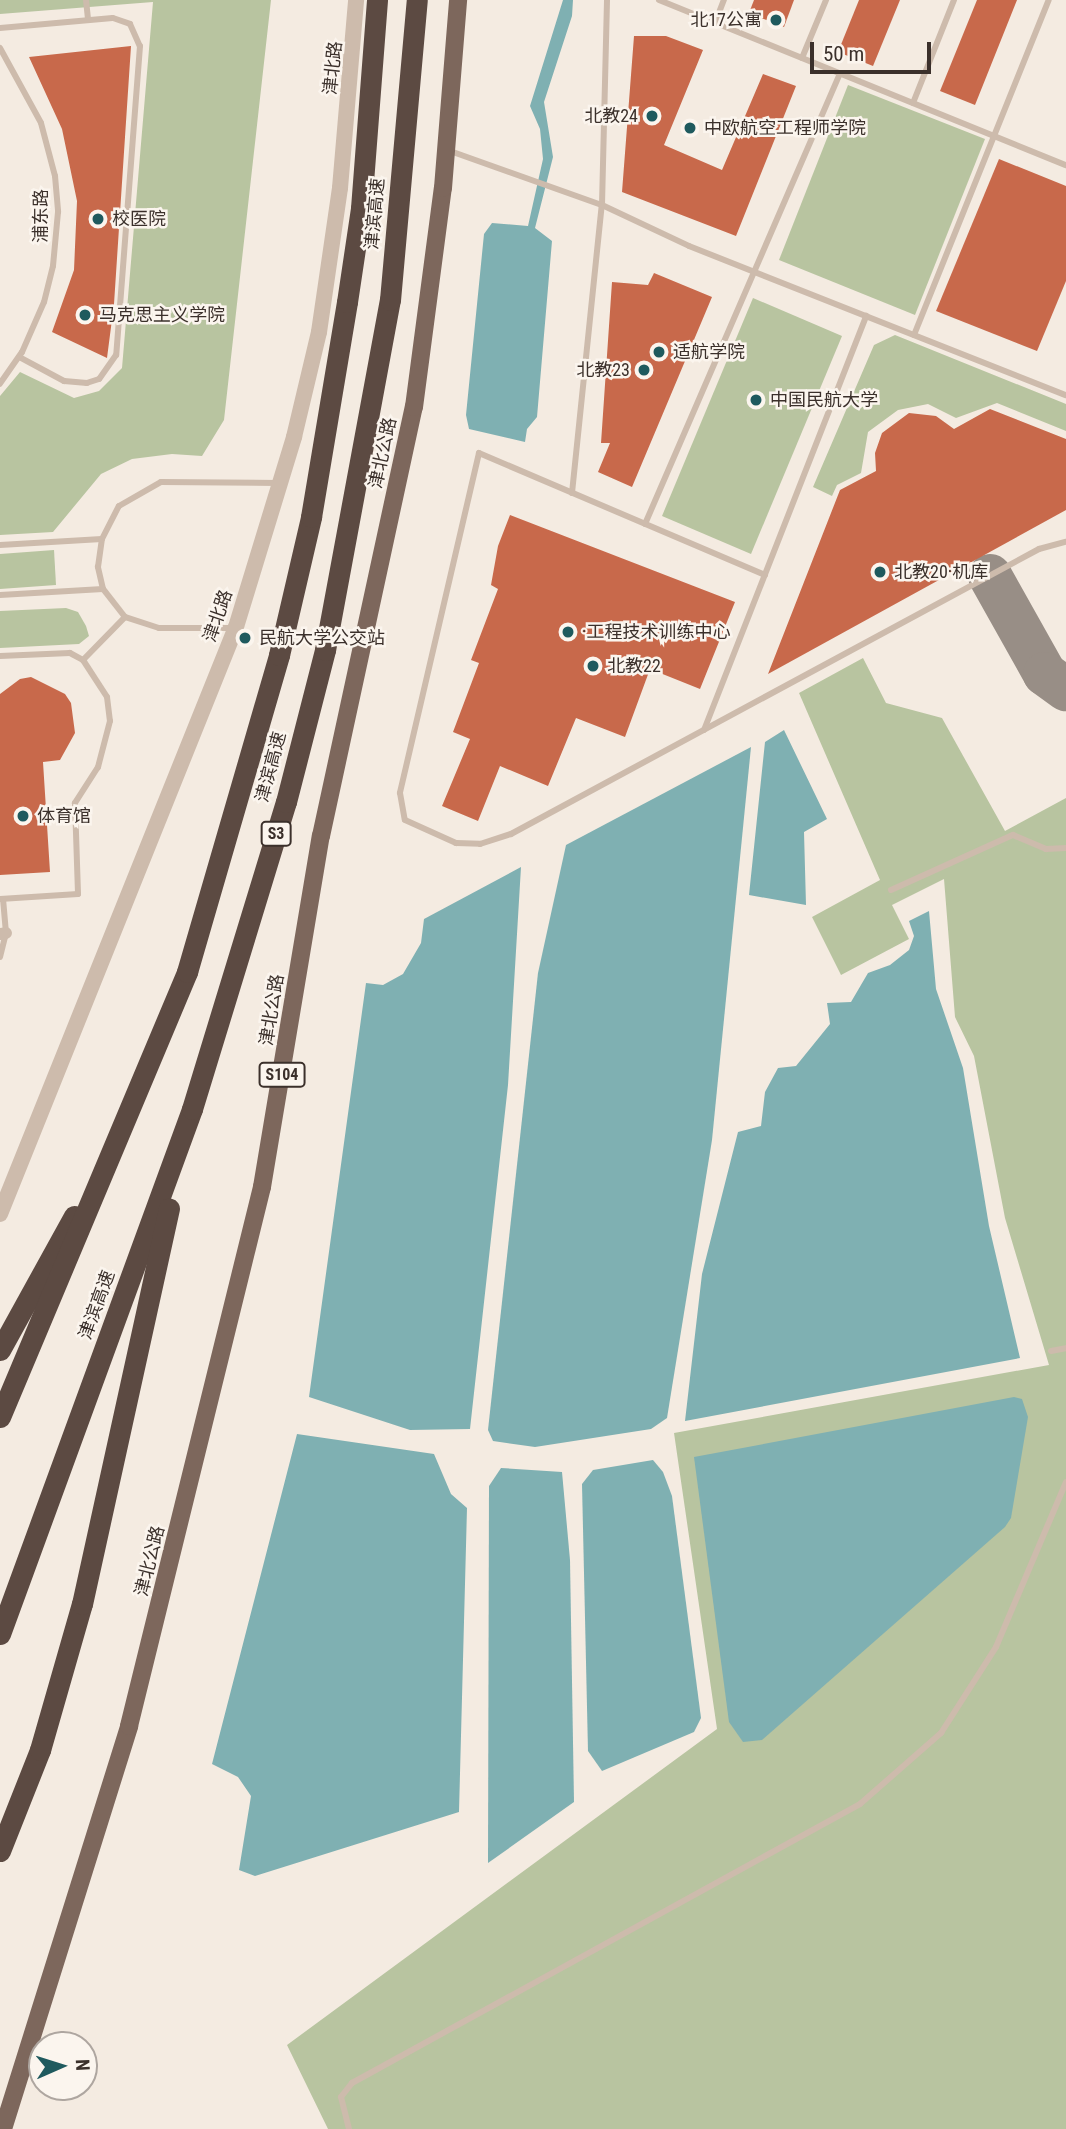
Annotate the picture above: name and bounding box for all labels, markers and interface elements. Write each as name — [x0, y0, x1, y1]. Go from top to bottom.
place label: 北17公寓 — [690, 9, 762, 31]
marker: 北17公寓 — [768, 12, 784, 28]
scale bar — [814, 28, 935, 72]
street label: 津北路 — [319, 40, 347, 96]
text: 50 m — [823, 42, 864, 66]
place label: 北教24 — [584, 105, 638, 127]
marker: 北教24 — [644, 108, 660, 124]
place label: 中欧航空工程师学院 — [704, 117, 866, 139]
marker: 中欧航空工程师学院 — [682, 120, 698, 136]
street label: 津滨高速 — [361, 177, 389, 251]
street label: 浦东路 — [30, 189, 52, 243]
place label: 校医院 — [112, 208, 166, 230]
marker: 校医院 — [90, 211, 106, 227]
place label: 马克思主义学院 — [99, 304, 225, 326]
marker: 马克思主义学院 — [77, 307, 93, 323]
place label: 适航学院 — [673, 341, 745, 363]
marker: 适航学院 — [651, 344, 667, 360]
place label: 北教23 — [576, 359, 630, 381]
marker: 北教23 — [636, 362, 652, 378]
place label: 中国民航大学 — [770, 389, 878, 411]
marker: 中国民航大学 — [748, 392, 764, 408]
street label: 津北公路 — [365, 416, 401, 490]
place label: 北教20·机库 — [894, 561, 988, 583]
marker: 北教20·机库 — [872, 564, 888, 580]
street label: 津北路 — [199, 587, 237, 645]
place label: ·工程技术训练中心 — [582, 621, 730, 643]
marker: ·工程技术训练中心 — [560, 624, 576, 640]
place label: 民航大学公交站 — [259, 627, 385, 649]
marker: 民航大学公交站 — [237, 630, 253, 646]
place label: 北教22 — [607, 655, 661, 677]
marker: 北教22 — [585, 658, 601, 674]
street label: 津滨高速 — [251, 729, 291, 805]
place label: 体育馆 — [37, 805, 91, 827]
marker: 体育馆 — [15, 808, 31, 824]
road number: S3 — [260, 821, 292, 846]
street label: 津北公路 — [256, 973, 288, 1047]
road number: S104 — [258, 1063, 306, 1088]
street label: 津滨高速 — [75, 1267, 119, 1343]
street label: 津北公路 — [131, 1523, 169, 1599]
north arrow — [28, 2031, 98, 2101]
text: N — [71, 2059, 94, 2071]

